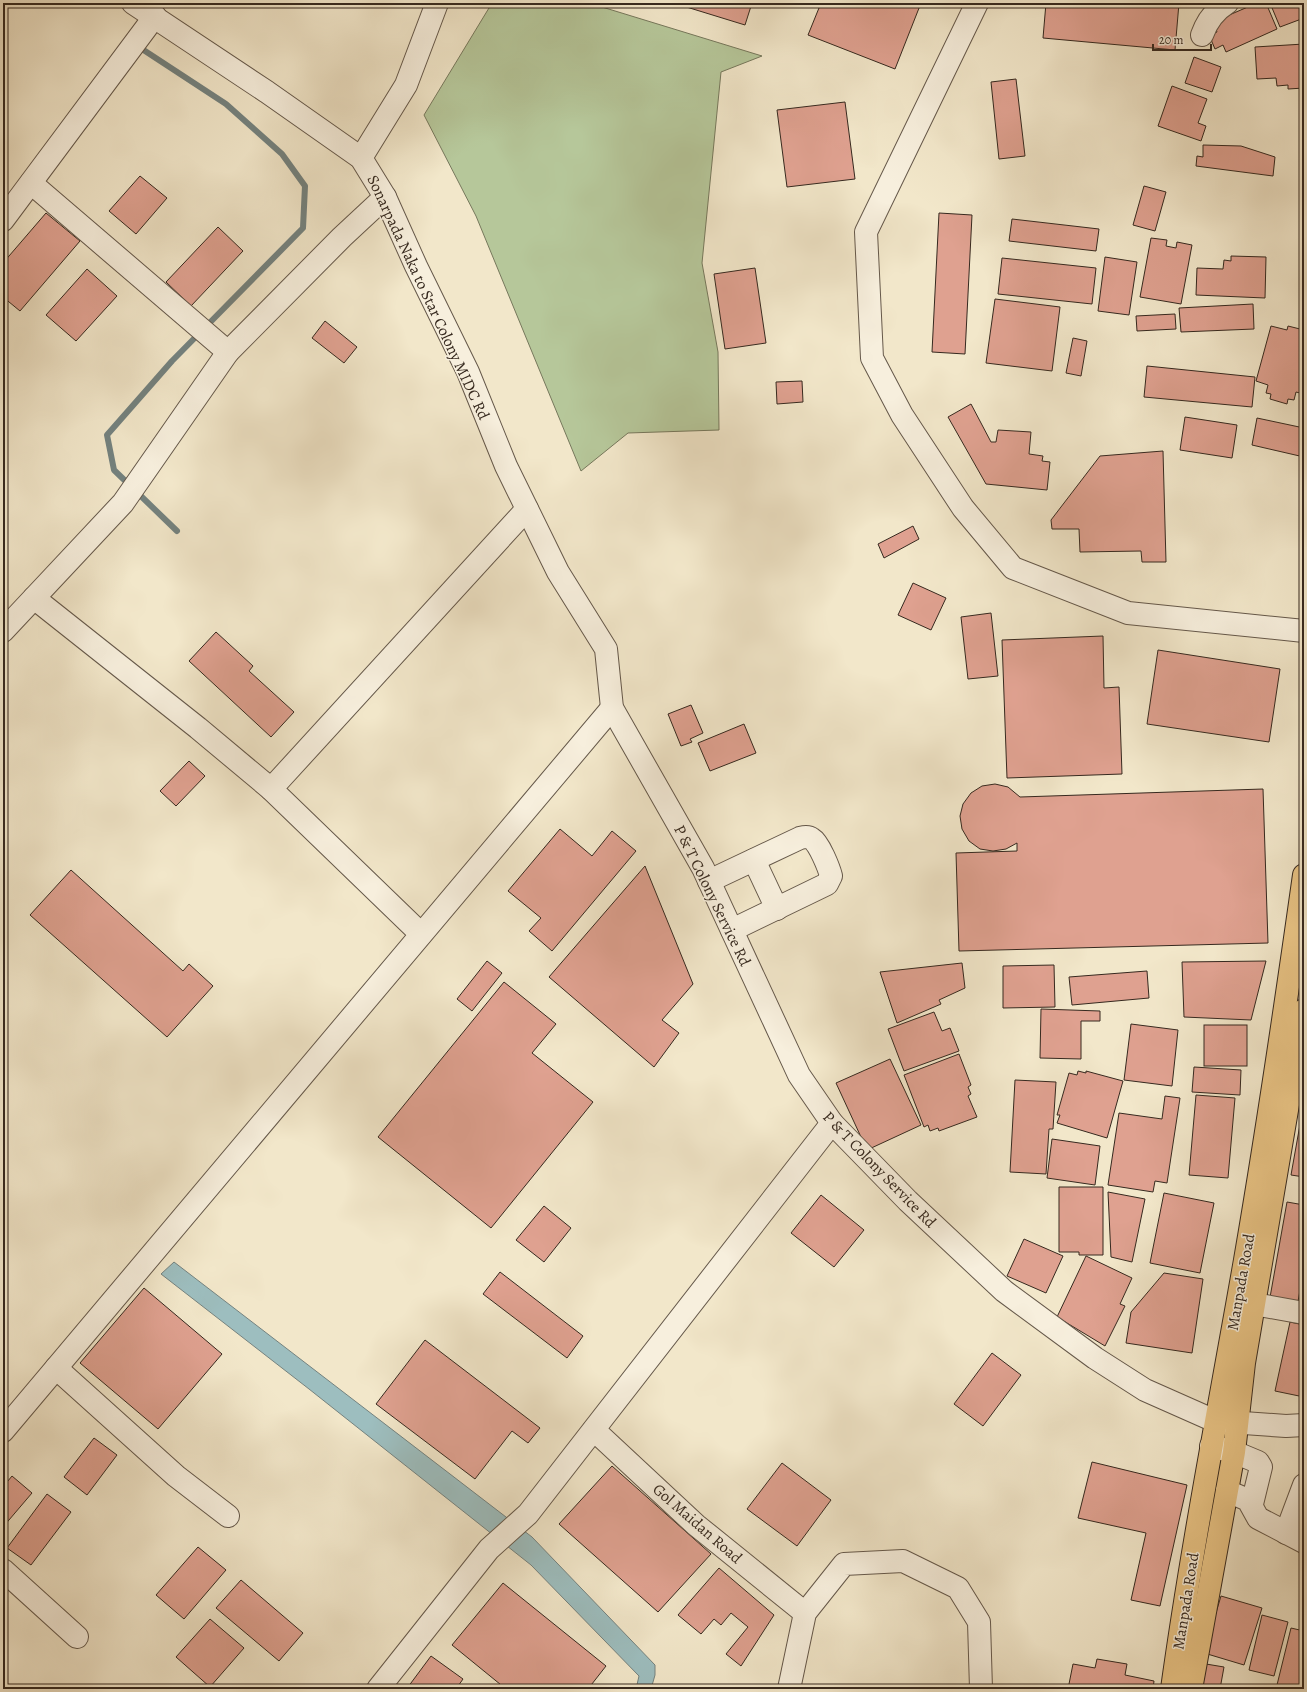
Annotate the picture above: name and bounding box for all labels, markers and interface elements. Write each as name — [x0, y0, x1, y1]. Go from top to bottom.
scale bar — [1153, 26, 1211, 52]
text: 20 m — [1159, 32, 1183, 48]
street label: Sonarpada Naka to Star Colony MIDC Rd — [362, 172, 495, 424]
street label: P & T Colony Service Rd — [668, 821, 756, 970]
street label: P & T Colony Service Rd — [818, 1106, 941, 1233]
street label: Manpada Road — [1222, 1232, 1260, 1332]
street label: Gol Maidan Road — [648, 1479, 747, 1569]
street label: Manpada Road — [1167, 1551, 1205, 1651]

